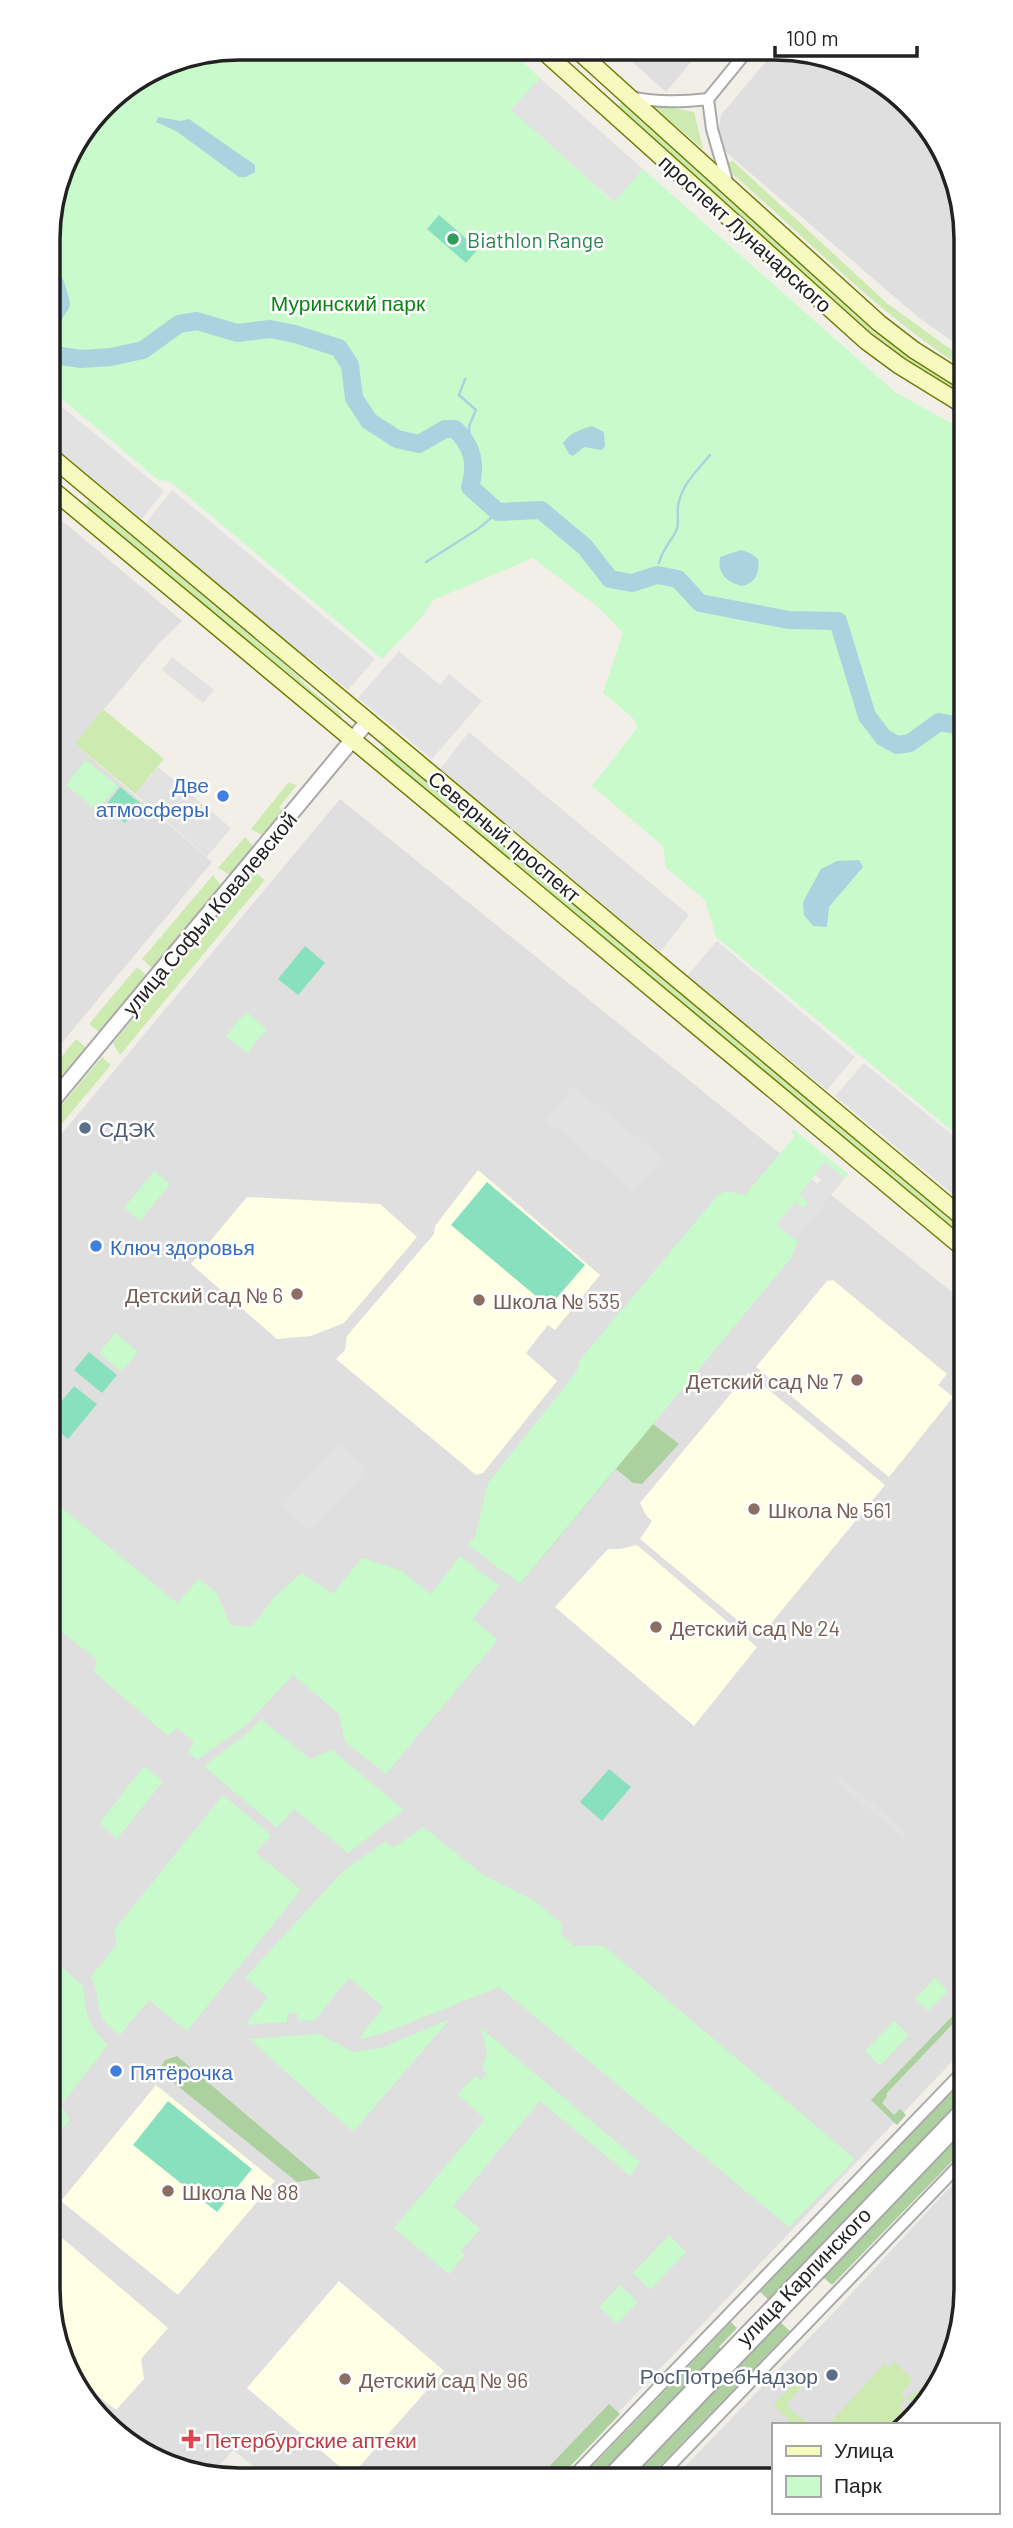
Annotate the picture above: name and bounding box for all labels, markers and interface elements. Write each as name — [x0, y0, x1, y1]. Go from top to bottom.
scale bar — [775, 14, 917, 58]
text: 100 m — [786, 25, 839, 50]
street label: проспект Луначарского — [655, 149, 837, 317]
place label: Biathlon Range — [467, 227, 604, 252]
marker: Biathlon Range — [445, 231, 461, 247]
park label: Муринский парк — [271, 290, 426, 315]
street label: Северный проспект — [424, 765, 587, 907]
place label: Две атмосферы — [96, 772, 209, 821]
marker: Две атмосферы — [215, 788, 231, 804]
street label: улица Софьи Ковалевской — [117, 806, 301, 1020]
place label: СДЭК — [99, 1116, 156, 1141]
marker: СДЭК — [77, 1120, 93, 1136]
place label: Ключ здоровья — [110, 1234, 255, 1259]
marker: Ключ здоровья — [88, 1238, 104, 1254]
place label: Детский сад № 6 — [125, 1282, 283, 1307]
marker: Детский сад № 6 — [289, 1286, 305, 1302]
place label: Школа № 535 — [493, 1288, 620, 1313]
marker: Школа № 535 — [471, 1292, 487, 1308]
place label: Детский сад № 7 — [686, 1368, 843, 1393]
marker: Детский сад № 7 — [849, 1372, 865, 1388]
place label: Школа № 561 — [768, 1497, 891, 1522]
marker: Школа № 561 — [746, 1501, 762, 1517]
place label: Детский сад № 24 — [670, 1615, 840, 1640]
marker: Детский сад № 24 — [648, 1619, 664, 1635]
place label: Пятёрочка — [130, 2059, 233, 2084]
marker: Пятёрочка — [108, 2063, 124, 2079]
place label: Школа № 88 — [182, 2179, 299, 2204]
marker: Школа № 88 — [160, 2183, 176, 2199]
street label: улица Карпинского — [731, 2202, 875, 2350]
place label: РосПотребНадзор — [640, 2363, 818, 2388]
place label: Детский сад № 96 — [359, 2367, 528, 2392]
marker: РосПотребНадзор — [824, 2367, 840, 2383]
marker: Детский сад № 96 — [337, 2371, 353, 2387]
legend — [772, 2423, 999, 2514]
place label: Петербургские аптеки — [205, 2427, 417, 2452]
marker: Петербургские аптеки — [183, 2431, 199, 2447]
text: Улица — [834, 2437, 894, 2462]
text: Парк — [834, 2472, 882, 2497]

